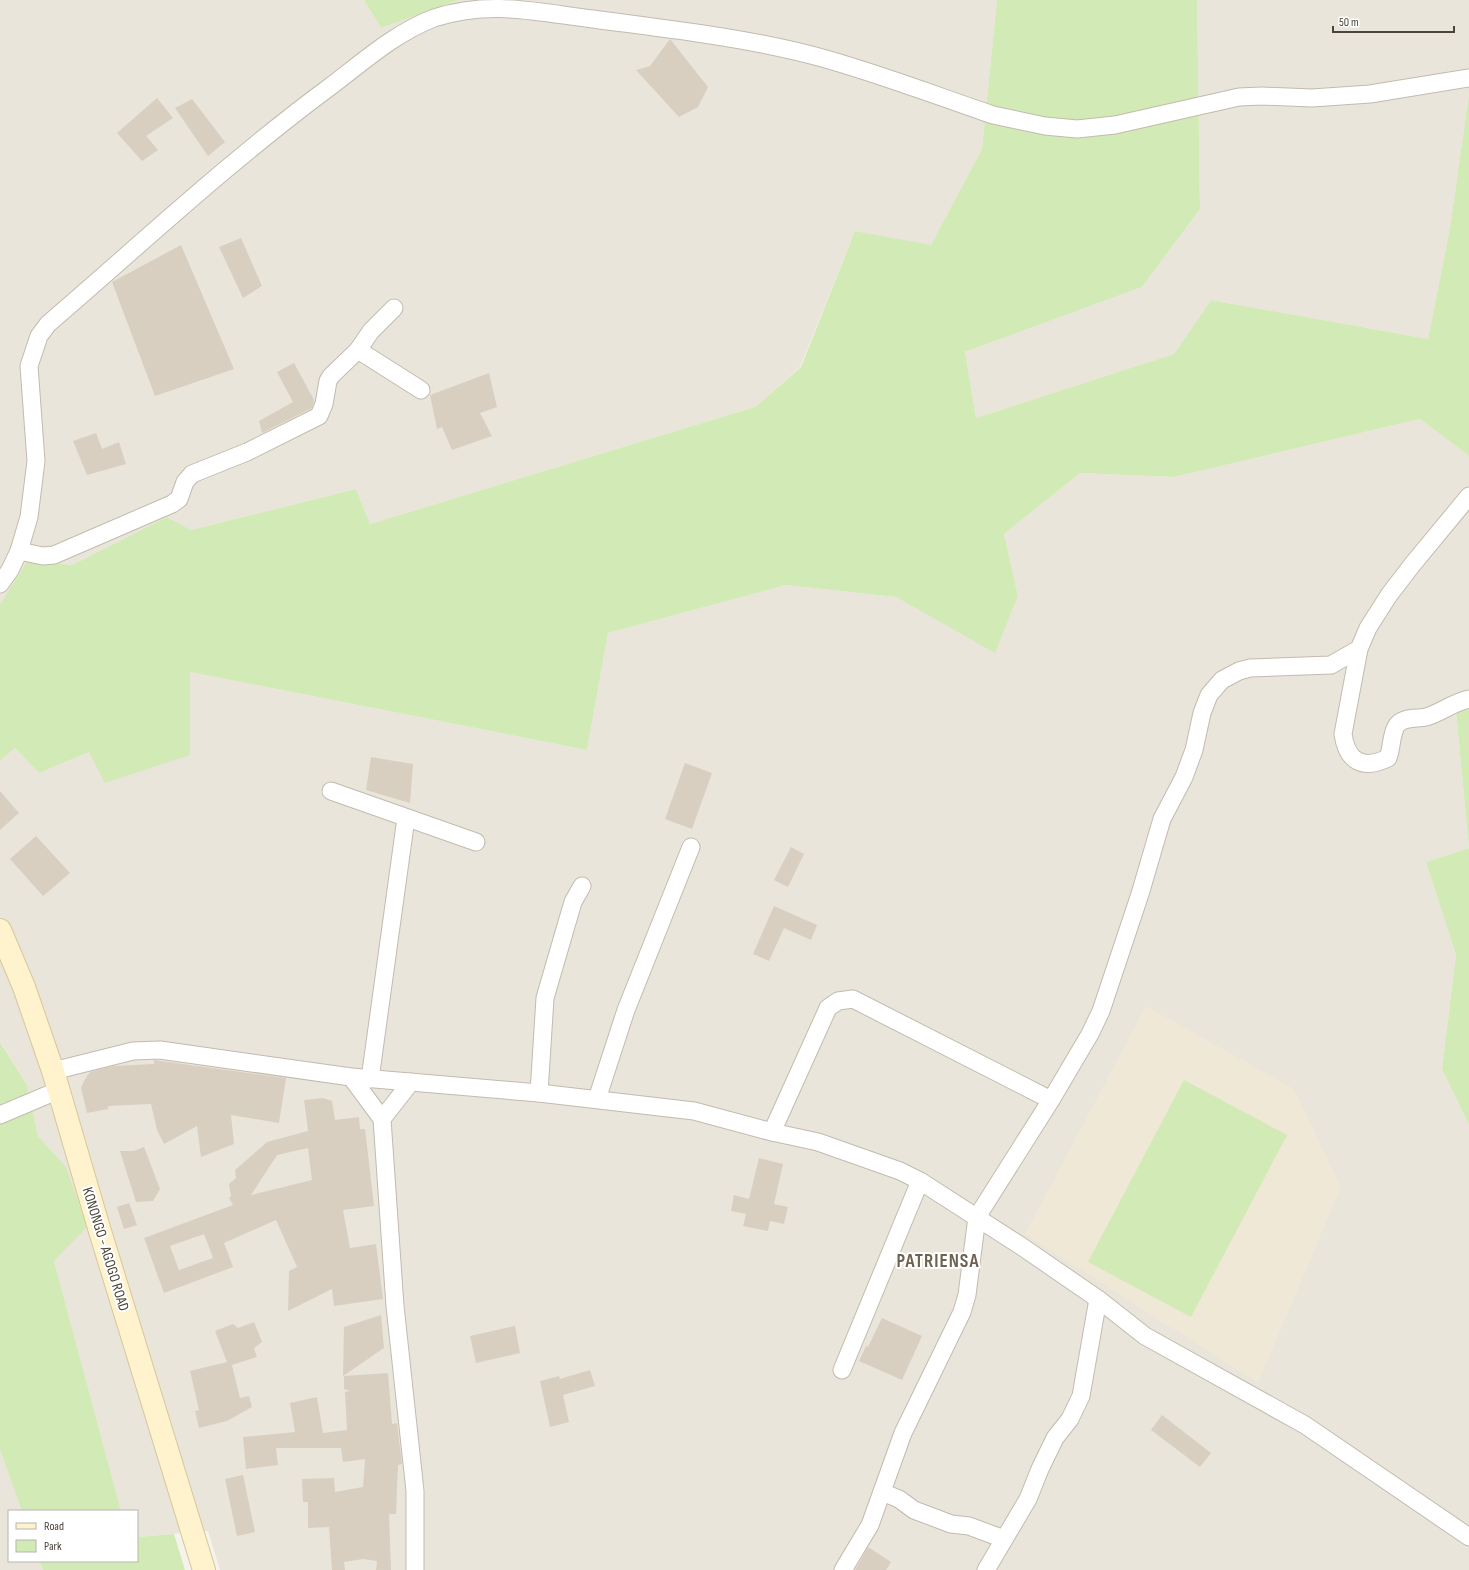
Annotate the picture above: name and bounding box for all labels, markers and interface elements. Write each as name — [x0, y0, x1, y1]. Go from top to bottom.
scale bar — [1333, 8, 1454, 34]
text: 50 m — [1339, 15, 1359, 30]
street label: KONONGO - AGOGO ROAD — [78, 1185, 133, 1313]
district label: PATRIENSA — [897, 1250, 979, 1273]
legend — [8, 1510, 138, 1562]
text: Road — [44, 1519, 64, 1534]
text: Park — [44, 1539, 62, 1554]

